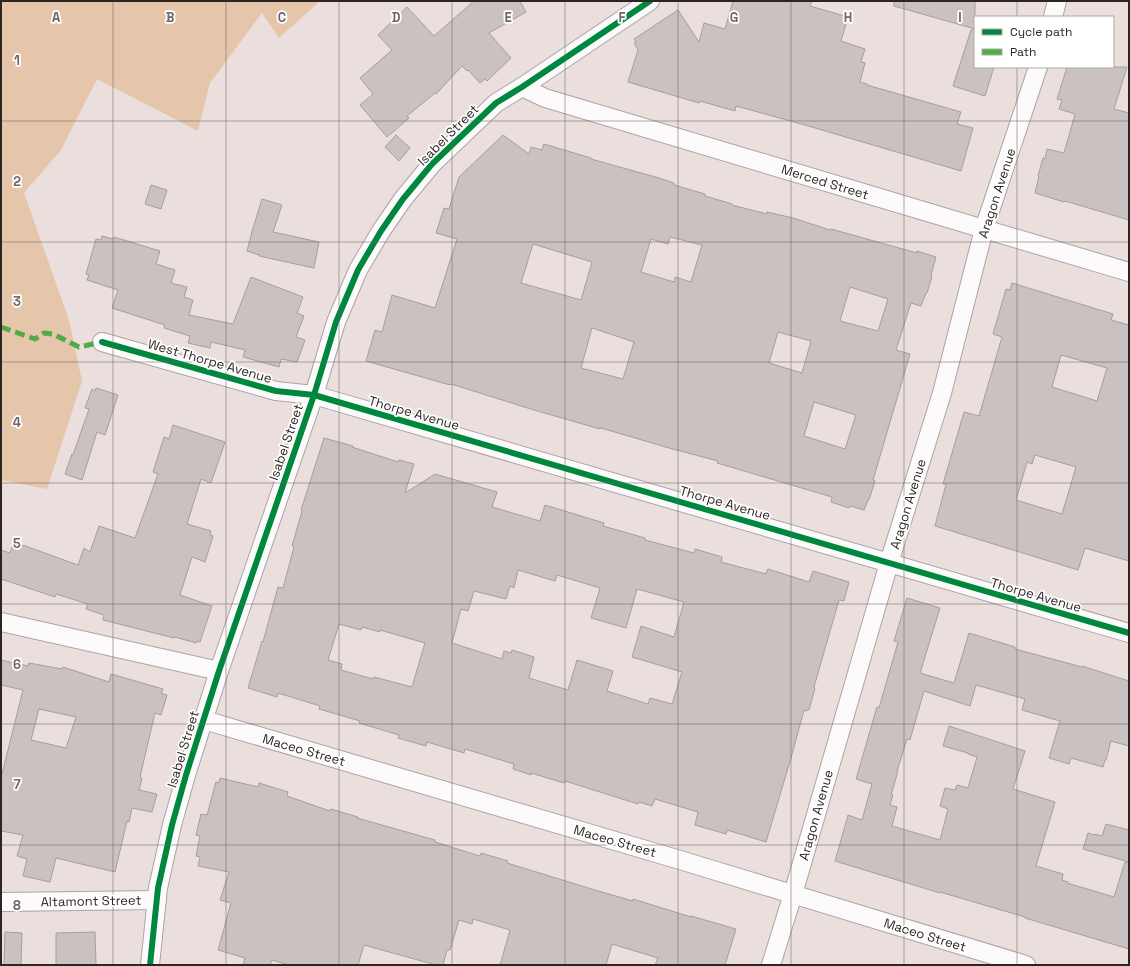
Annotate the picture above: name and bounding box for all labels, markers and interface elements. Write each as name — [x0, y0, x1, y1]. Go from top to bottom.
text: A — [52, 9, 61, 26]
text: B — [166, 9, 175, 26]
text: C — [278, 9, 286, 26]
text: D — [392, 9, 401, 26]
text: E — [504, 9, 512, 26]
text: F — [619, 9, 626, 26]
text: G — [730, 9, 738, 26]
text: H — [844, 9, 852, 26]
text: I — [958, 9, 962, 26]
legend — [974, 16, 1114, 68]
text: Cycle path — [1010, 24, 1072, 40]
text: Path — [1010, 44, 1036, 60]
text: 1 — [14, 52, 20, 69]
street label: Isabel Street — [414, 101, 482, 169]
street label: Aragon Avenue — [974, 146, 1020, 240]
street label: Merced Street — [779, 161, 871, 203]
text: 2 — [13, 173, 21, 190]
text: 3 — [13, 293, 21, 310]
street label: West Thorpe Avenue — [146, 335, 274, 387]
street label: Thorpe Avenue — [367, 392, 461, 434]
street label: Isabel Street — [265, 402, 307, 482]
text: 4 — [13, 414, 21, 431]
street label: Aragon Avenue — [886, 457, 930, 551]
street label: Thorpe Avenue — [678, 482, 772, 524]
text: 5 — [13, 535, 21, 552]
street label: Thorpe Avenue — [989, 574, 1083, 616]
text: 6 — [13, 656, 21, 673]
street label: Isabel Street — [163, 708, 203, 790]
street label: Maceo Street — [261, 730, 347, 770]
street label: Aragon Avenue — [795, 768, 837, 862]
text: 7 — [13, 776, 21, 793]
street label: Maceo Street — [572, 821, 658, 861]
street label: Altamont Street — [40, 892, 142, 910]
text: 8 — [13, 897, 21, 914]
street label: Maceo Street — [882, 914, 968, 956]

